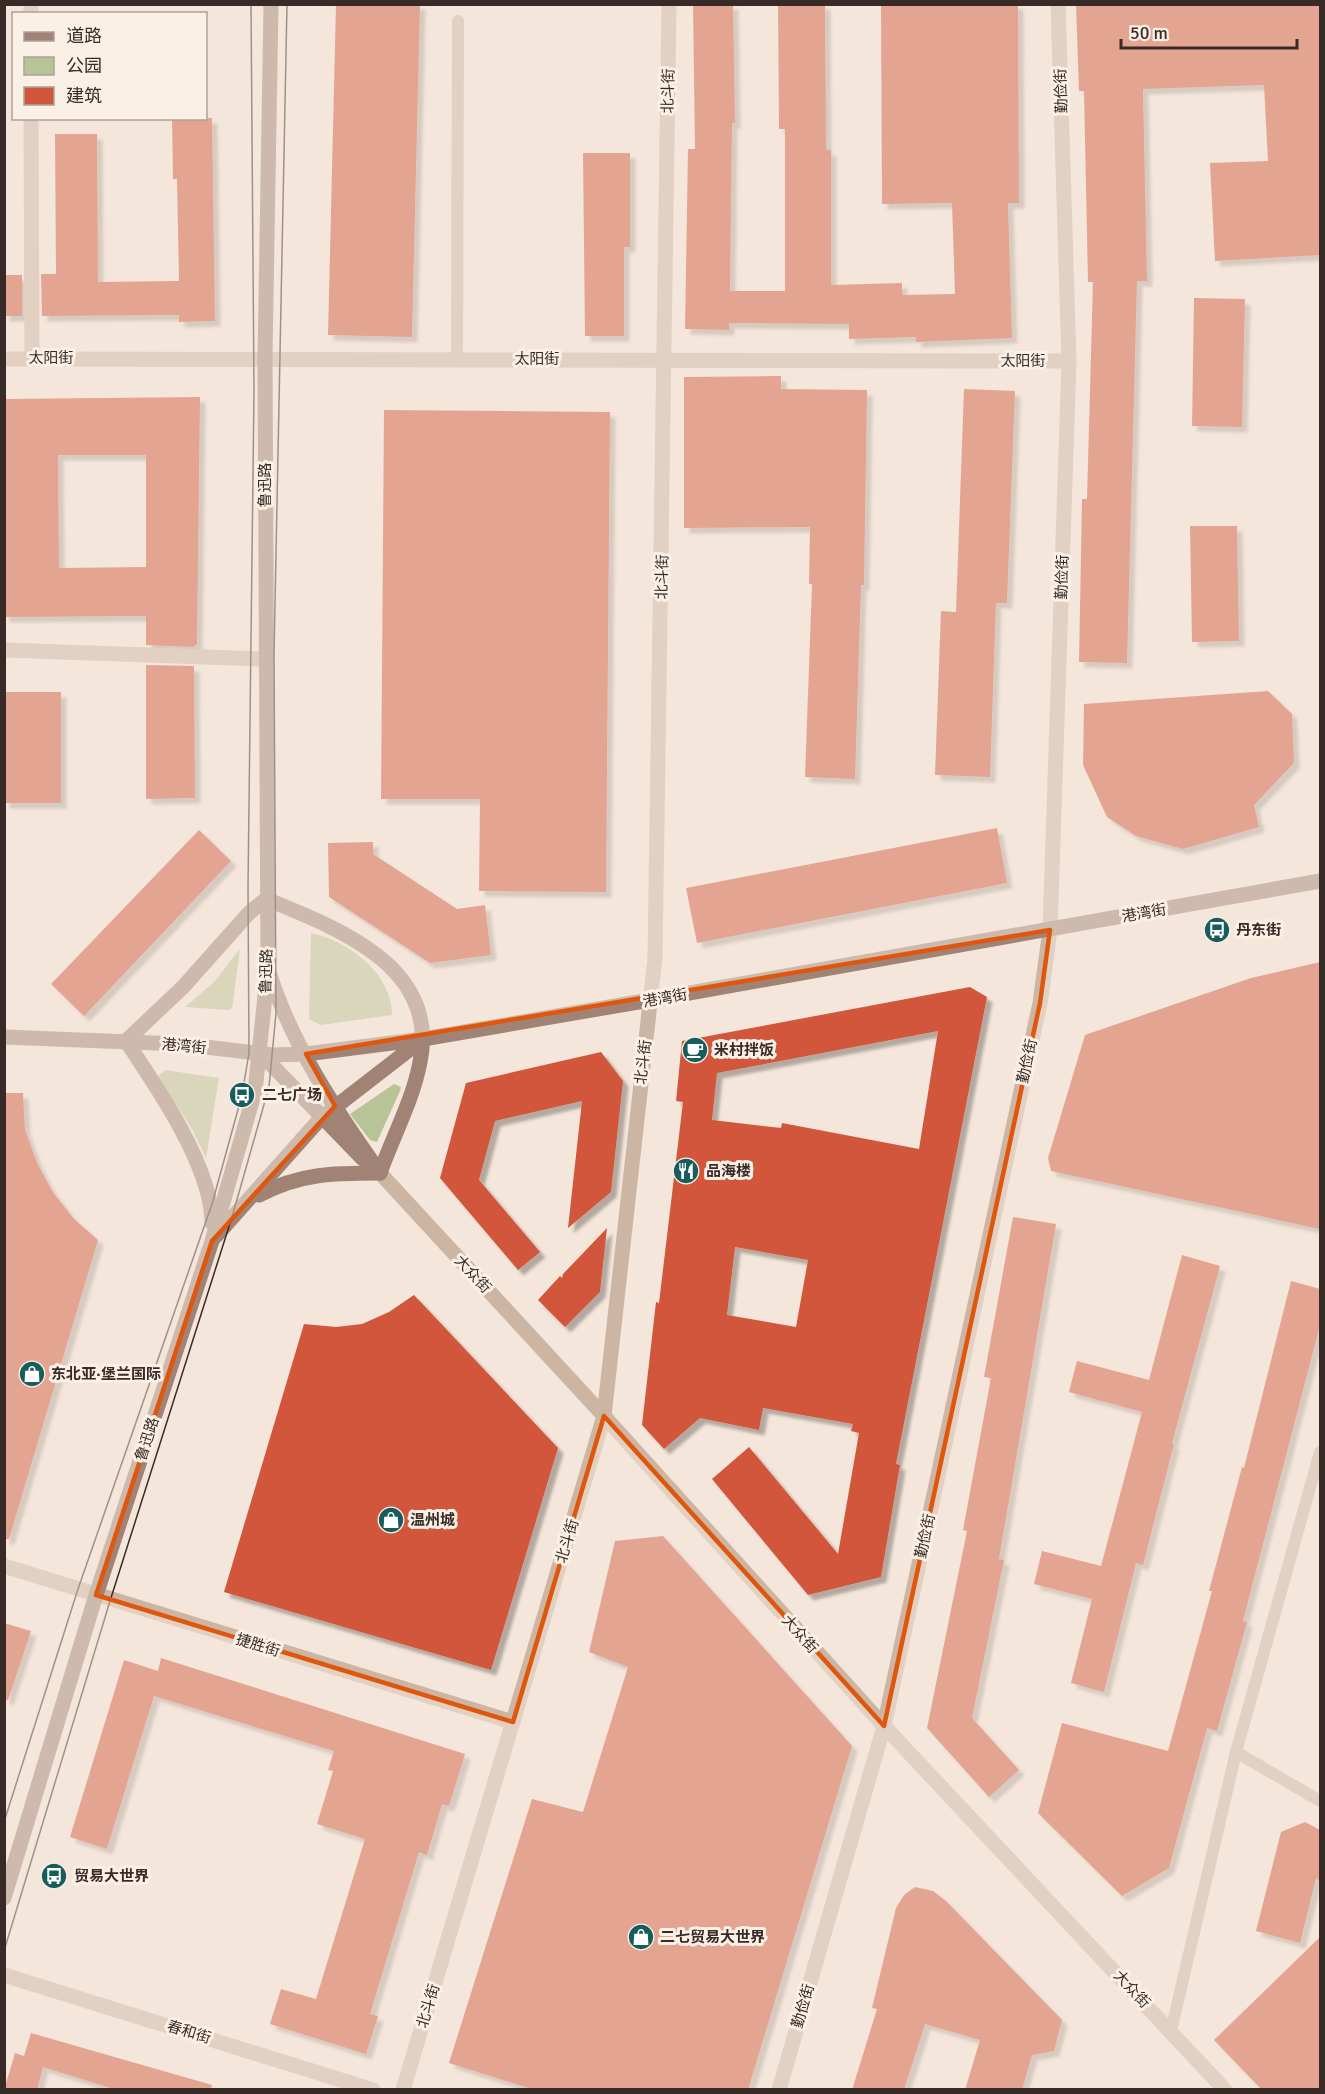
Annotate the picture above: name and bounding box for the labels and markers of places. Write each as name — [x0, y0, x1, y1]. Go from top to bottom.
bus stop icon: 丹东街 — [1202, 915, 1232, 945]
place label: 丹东街 — [1236, 921, 1281, 939]
cafe icon: 米村拌饭 — [680, 1035, 710, 1065]
place label: 米村拌饭 — [714, 1041, 774, 1059]
bus stop icon: 二七广场 — [227, 1080, 257, 1110]
place label: 二七广场 — [262, 1086, 322, 1104]
restaurant icon: 品海楼 — [671, 1156, 701, 1186]
place label: 品海楼 — [706, 1162, 751, 1180]
shop icon: 东北亚·堡兰国际 — [17, 1359, 47, 1389]
place label: 东北亚·堡兰国际 — [51, 1365, 161, 1383]
shop icon: 温州城 — [376, 1505, 406, 1535]
place label: 温州城 — [410, 1511, 455, 1529]
bus stop icon: 贸易大世界 — [39, 1861, 69, 1891]
place label: 贸易大世界 — [74, 1867, 149, 1885]
shop icon: 二七贸易大世界 — [626, 1922, 656, 1952]
place label: 二七贸易大世界 — [660, 1928, 765, 1946]

